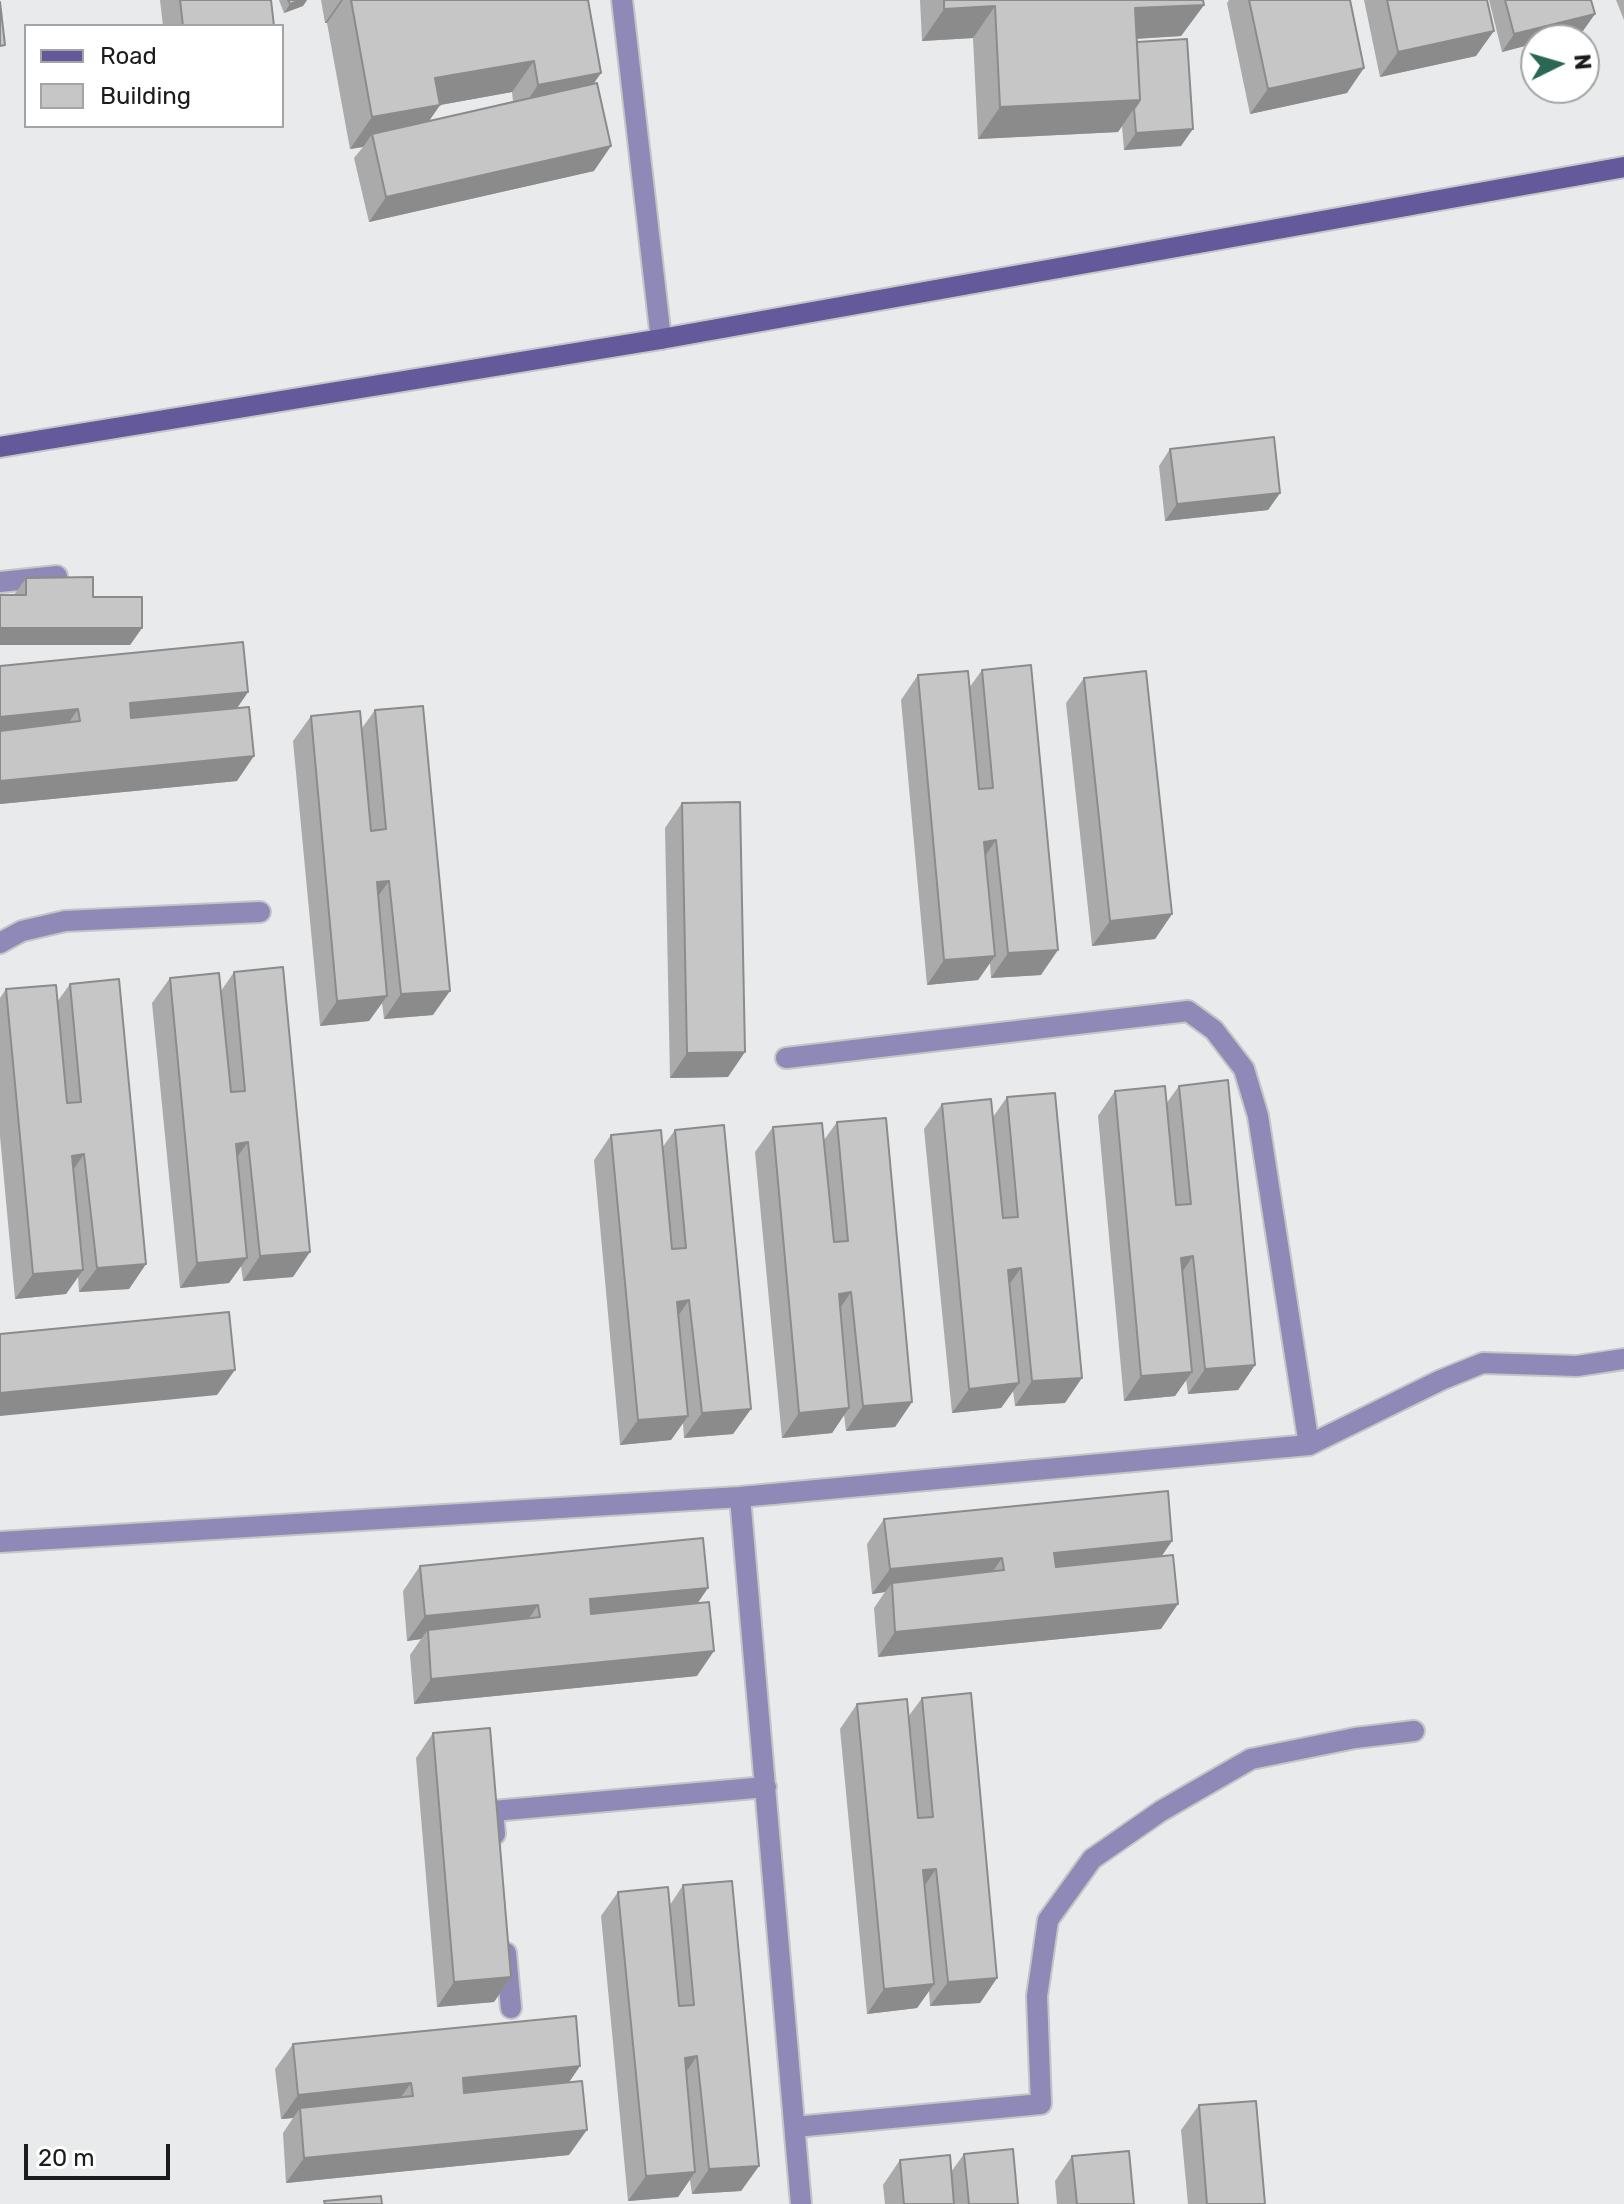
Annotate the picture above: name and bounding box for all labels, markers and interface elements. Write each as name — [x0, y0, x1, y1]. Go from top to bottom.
legend — [24, 24, 284, 128]
north arrow — [1520, 24, 1600, 104]
text: Road — [100, 42, 157, 70]
text: N — [1568, 53, 1597, 71]
text: Building — [100, 82, 191, 110]
scale bar — [28, 2128, 174, 2178]
text: 20 m — [38, 2144, 95, 2172]

